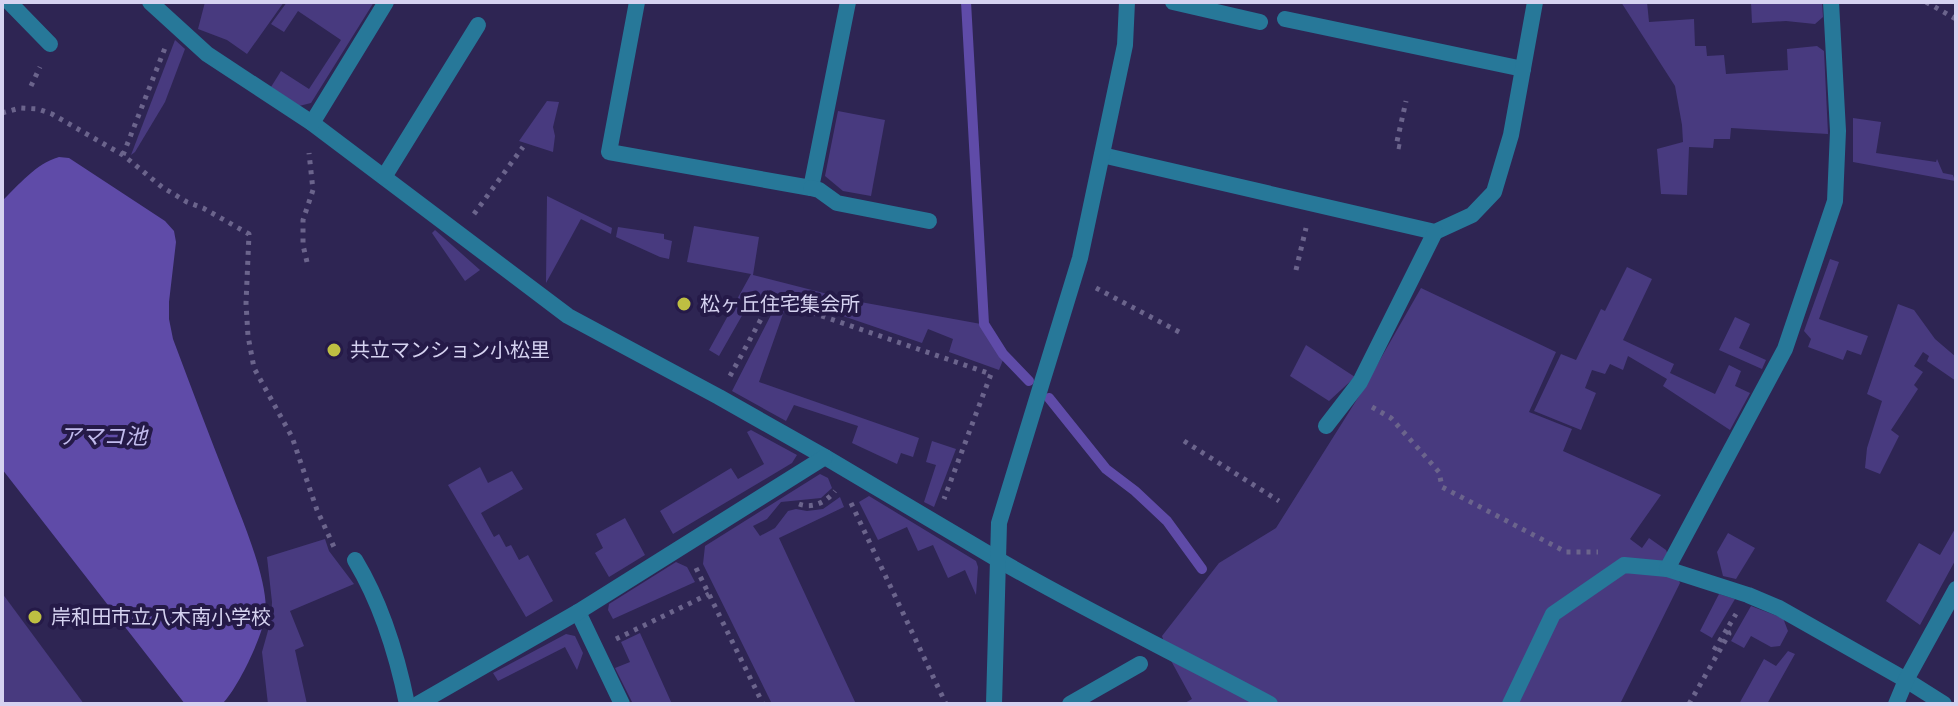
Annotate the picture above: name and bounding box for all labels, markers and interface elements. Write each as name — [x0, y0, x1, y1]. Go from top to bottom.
place label: 松ヶ丘住宅集会所 — [700, 290, 860, 317]
marker: 松ヶ丘住宅集会所 — [675, 295, 693, 313]
place label: 共立マンション小松里 — [350, 336, 550, 363]
marker: 共立マンション小松里 — [325, 341, 343, 359]
water label: アマコ池 — [59, 420, 149, 450]
place label: 岸和田市立八木南小学校 — [51, 603, 271, 630]
marker: 岸和田市立八木南小学校 — [26, 608, 44, 626]

